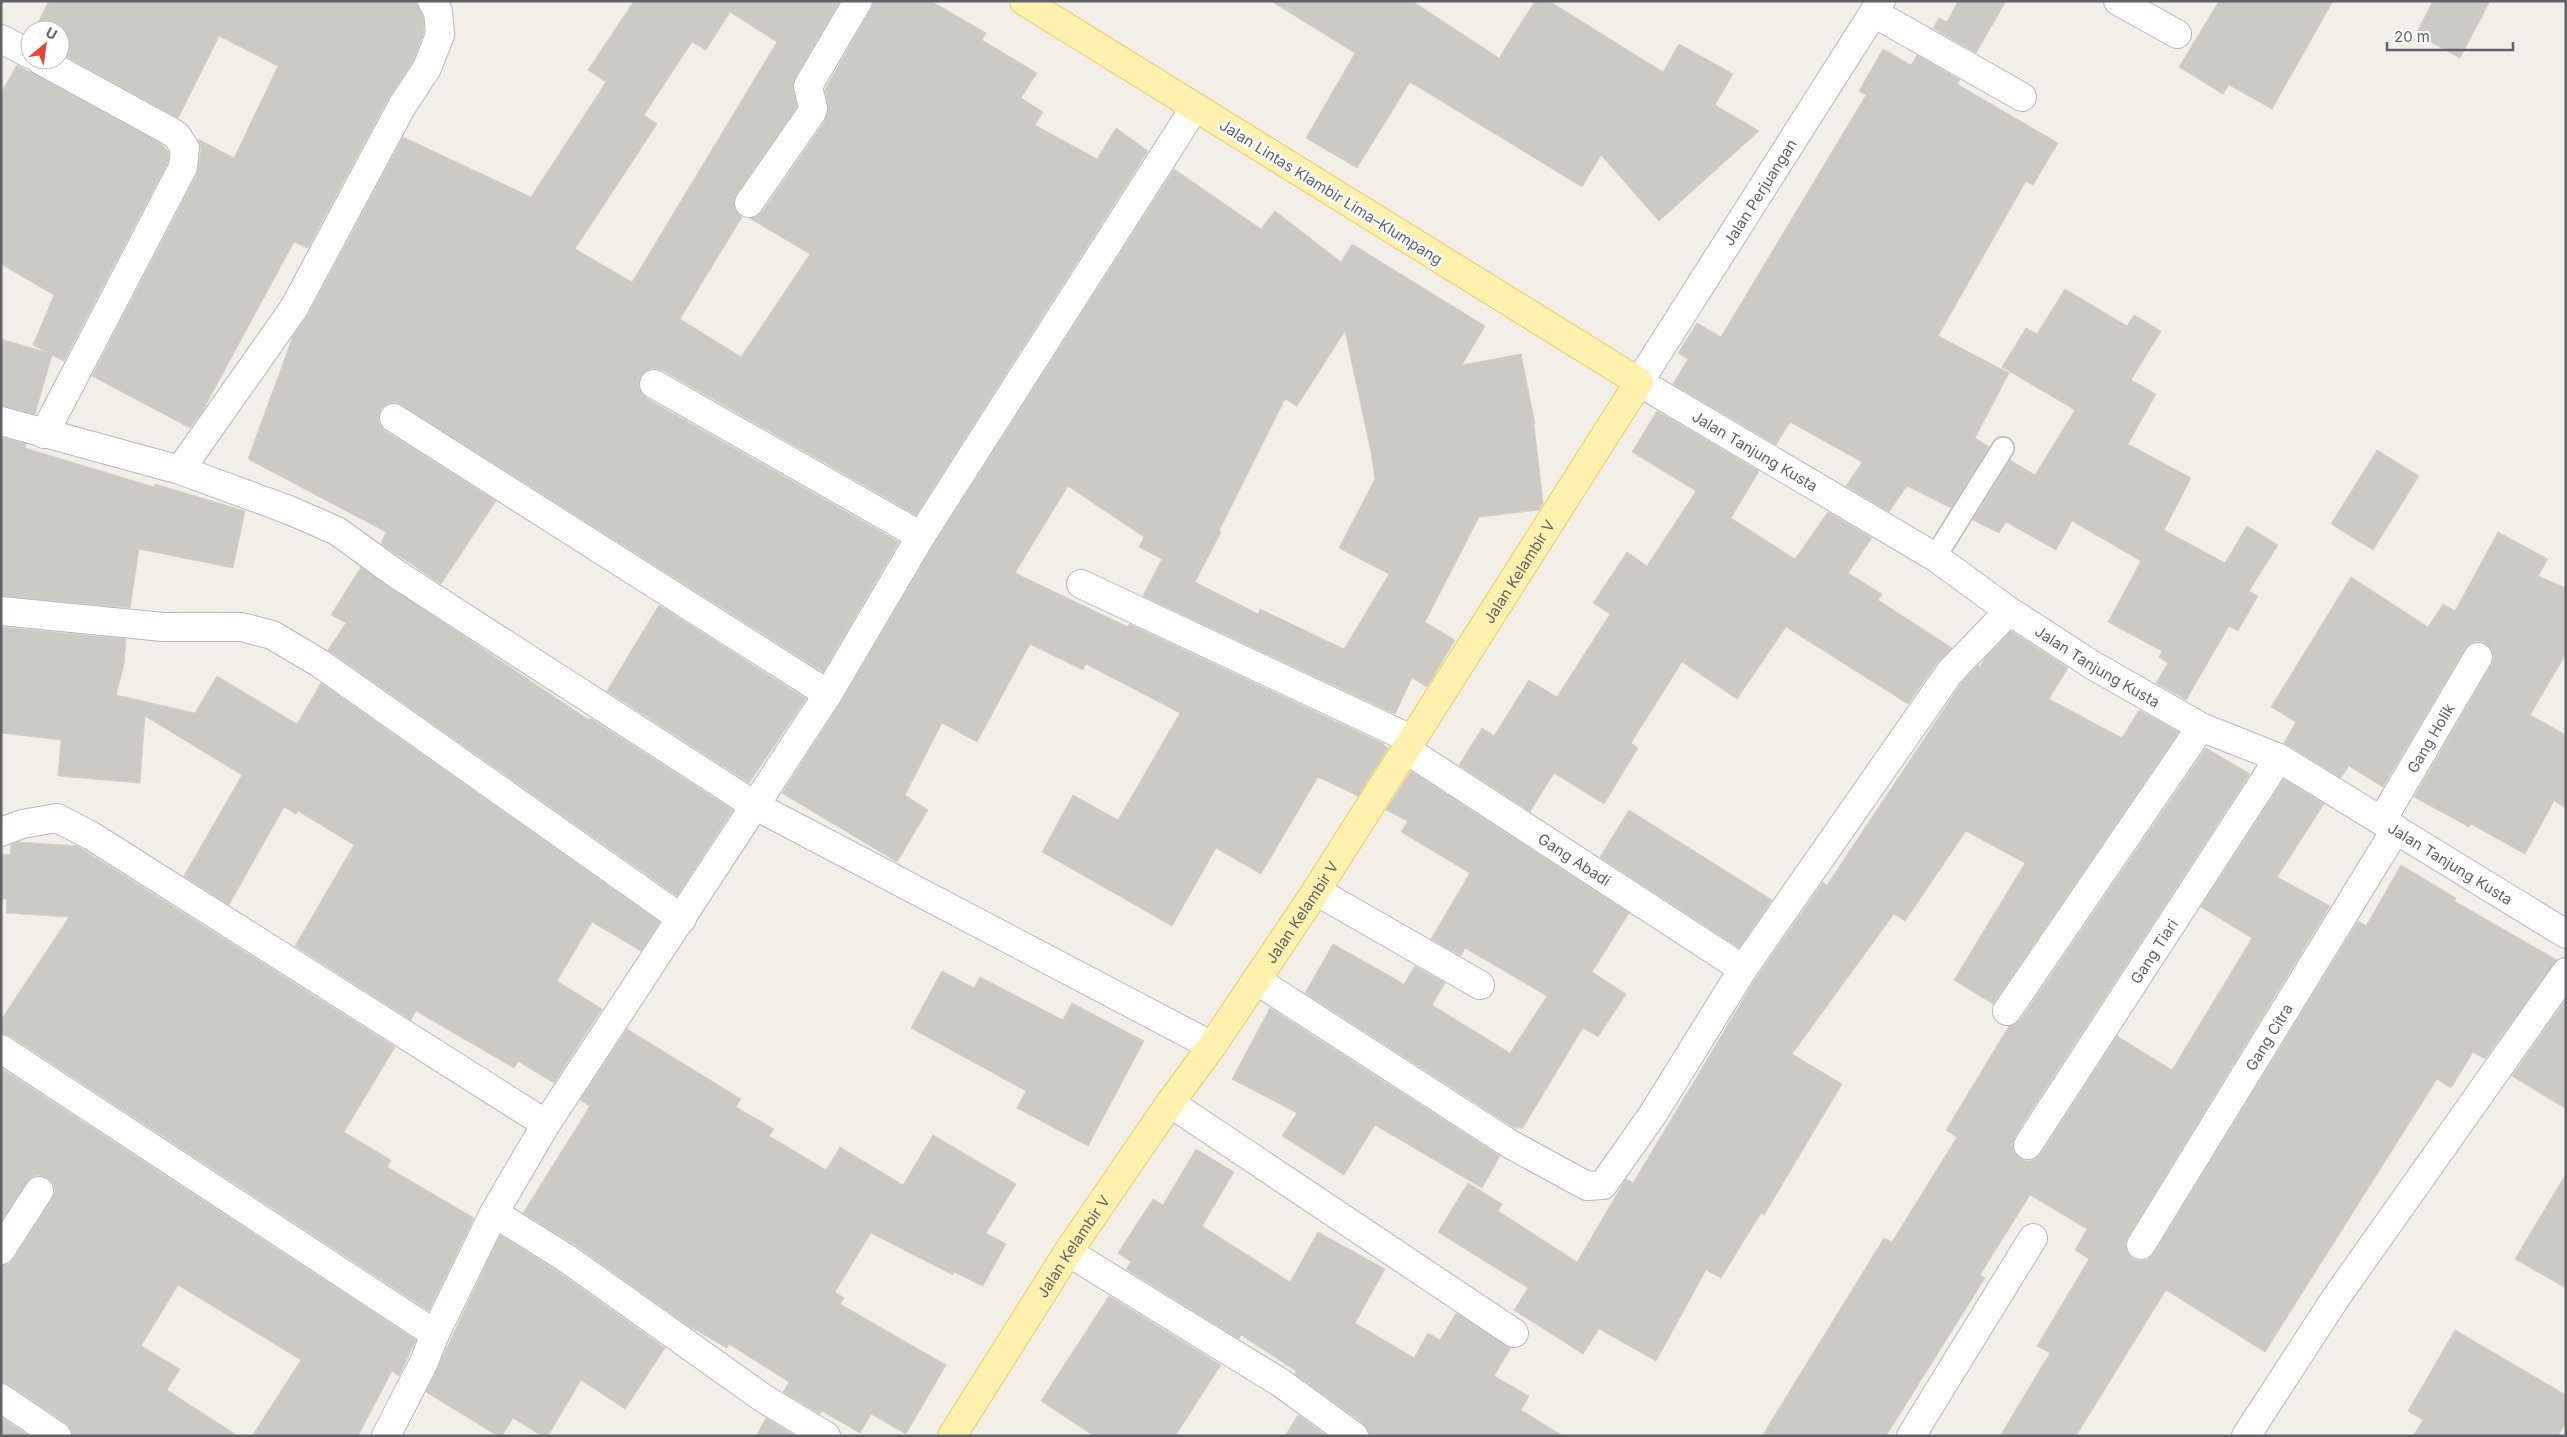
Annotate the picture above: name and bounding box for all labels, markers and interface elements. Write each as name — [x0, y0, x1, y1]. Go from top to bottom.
north arrow — [20, 20, 70, 70]
scale bar — [2387, 20, 2513, 52]
text: U — [43, 23, 60, 43]
text: 20 m — [2394, 27, 2430, 46]
street label: Jalan Lintas Klambir Lima–Klumpang — [1216, 115, 1446, 269]
street label: Jalan Perjuangan — [1719, 135, 1801, 249]
street label: Jalan Tanjung Kusta — [1689, 406, 1821, 495]
street label: Jalan Kelambir V — [1479, 516, 1559, 627]
street label: Jalan Tanjung Kusta — [2032, 621, 2164, 711]
street label: Gang Holik — [2402, 699, 2458, 776]
street label: Jalan Tanjung Kusta — [2385, 818, 2516, 909]
street label: Gang Abadi — [1535, 829, 1614, 890]
street label: Jalan Kelambir V — [1261, 857, 1342, 967]
street label: Gang Tiari — [2126, 915, 2182, 987]
street label: Gang Citra — [2241, 1000, 2296, 1074]
street label: Jalan Kelambir V — [1032, 1191, 1114, 1301]

